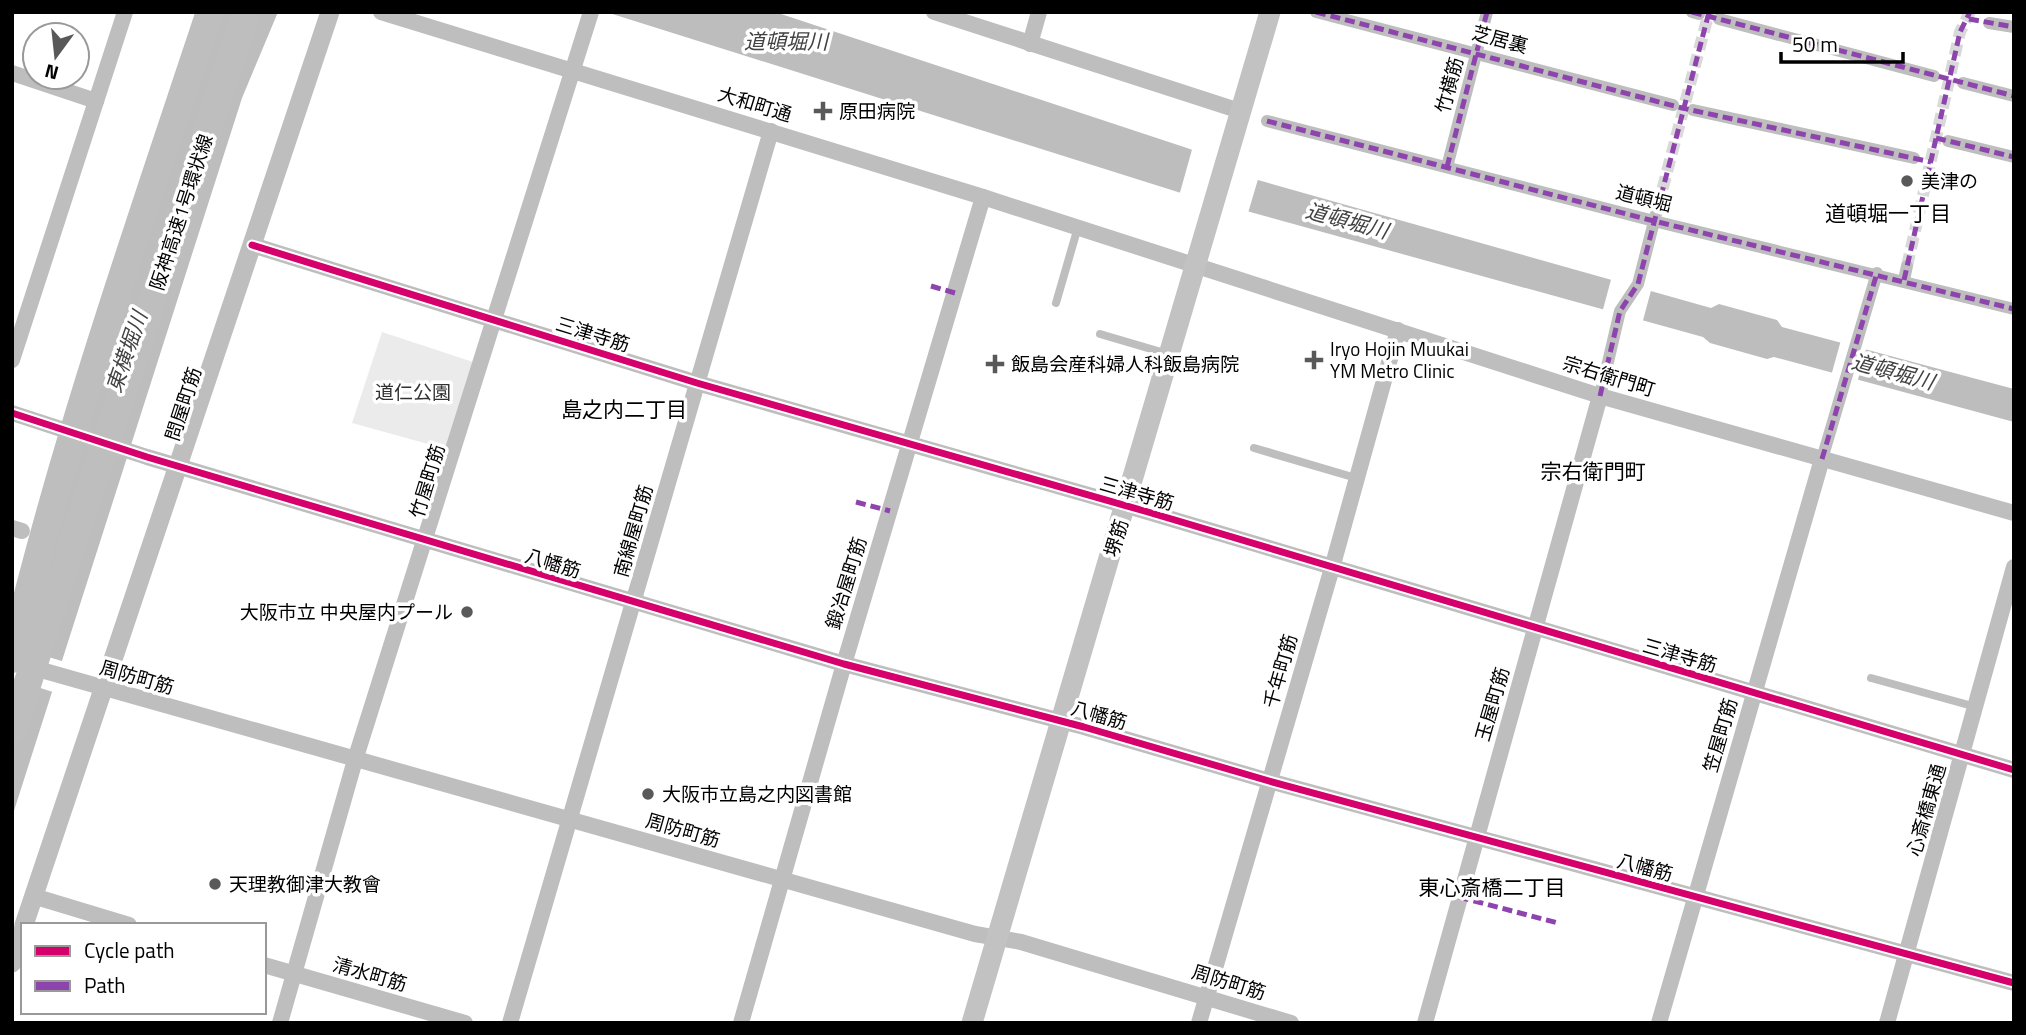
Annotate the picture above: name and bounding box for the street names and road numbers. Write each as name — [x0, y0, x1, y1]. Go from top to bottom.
street label: 芝居裏 — [1469, 17, 1531, 60]
street label: 竹横筋 — [1427, 54, 1470, 116]
street label: 大和町通 — [715, 79, 796, 129]
street label: 阪神高速1号環状線 — [142, 130, 219, 294]
street label: 道頓堀 — [1613, 177, 1675, 218]
street label: 三津寺筋 — [553, 309, 634, 359]
street label: 宗右衛門町 — [1559, 348, 1659, 403]
street label: 問屋町筋 — [157, 363, 208, 444]
street label: 竹屋町筋 — [402, 440, 452, 521]
street label: 三津寺筋 — [1097, 468, 1178, 517]
street label: 南綿屋町筋 — [605, 481, 660, 581]
street label: 堺筋 — [1096, 515, 1135, 560]
street label: 鍛冶屋町筋 — [818, 533, 873, 633]
street label: 八幡筋 — [522, 540, 585, 585]
street label: 千年町筋 — [1255, 630, 1304, 711]
street label: 三津寺筋 — [1640, 630, 1721, 679]
street label: 周防町筋 — [97, 652, 178, 701]
street label: 玉屋町筋 — [1467, 663, 1516, 744]
street label: 八幡筋 — [1068, 693, 1131, 736]
street label: 笠屋町筋 — [1695, 694, 1744, 775]
street label: 心斎橋東通 — [1898, 760, 1953, 860]
street label: 周防町筋 — [643, 805, 724, 854]
street label: 八幡筋 — [1614, 845, 1676, 888]
street label: 清水町筋 — [330, 949, 411, 998]
street label: 周防町筋 — [1189, 957, 1270, 1007]

